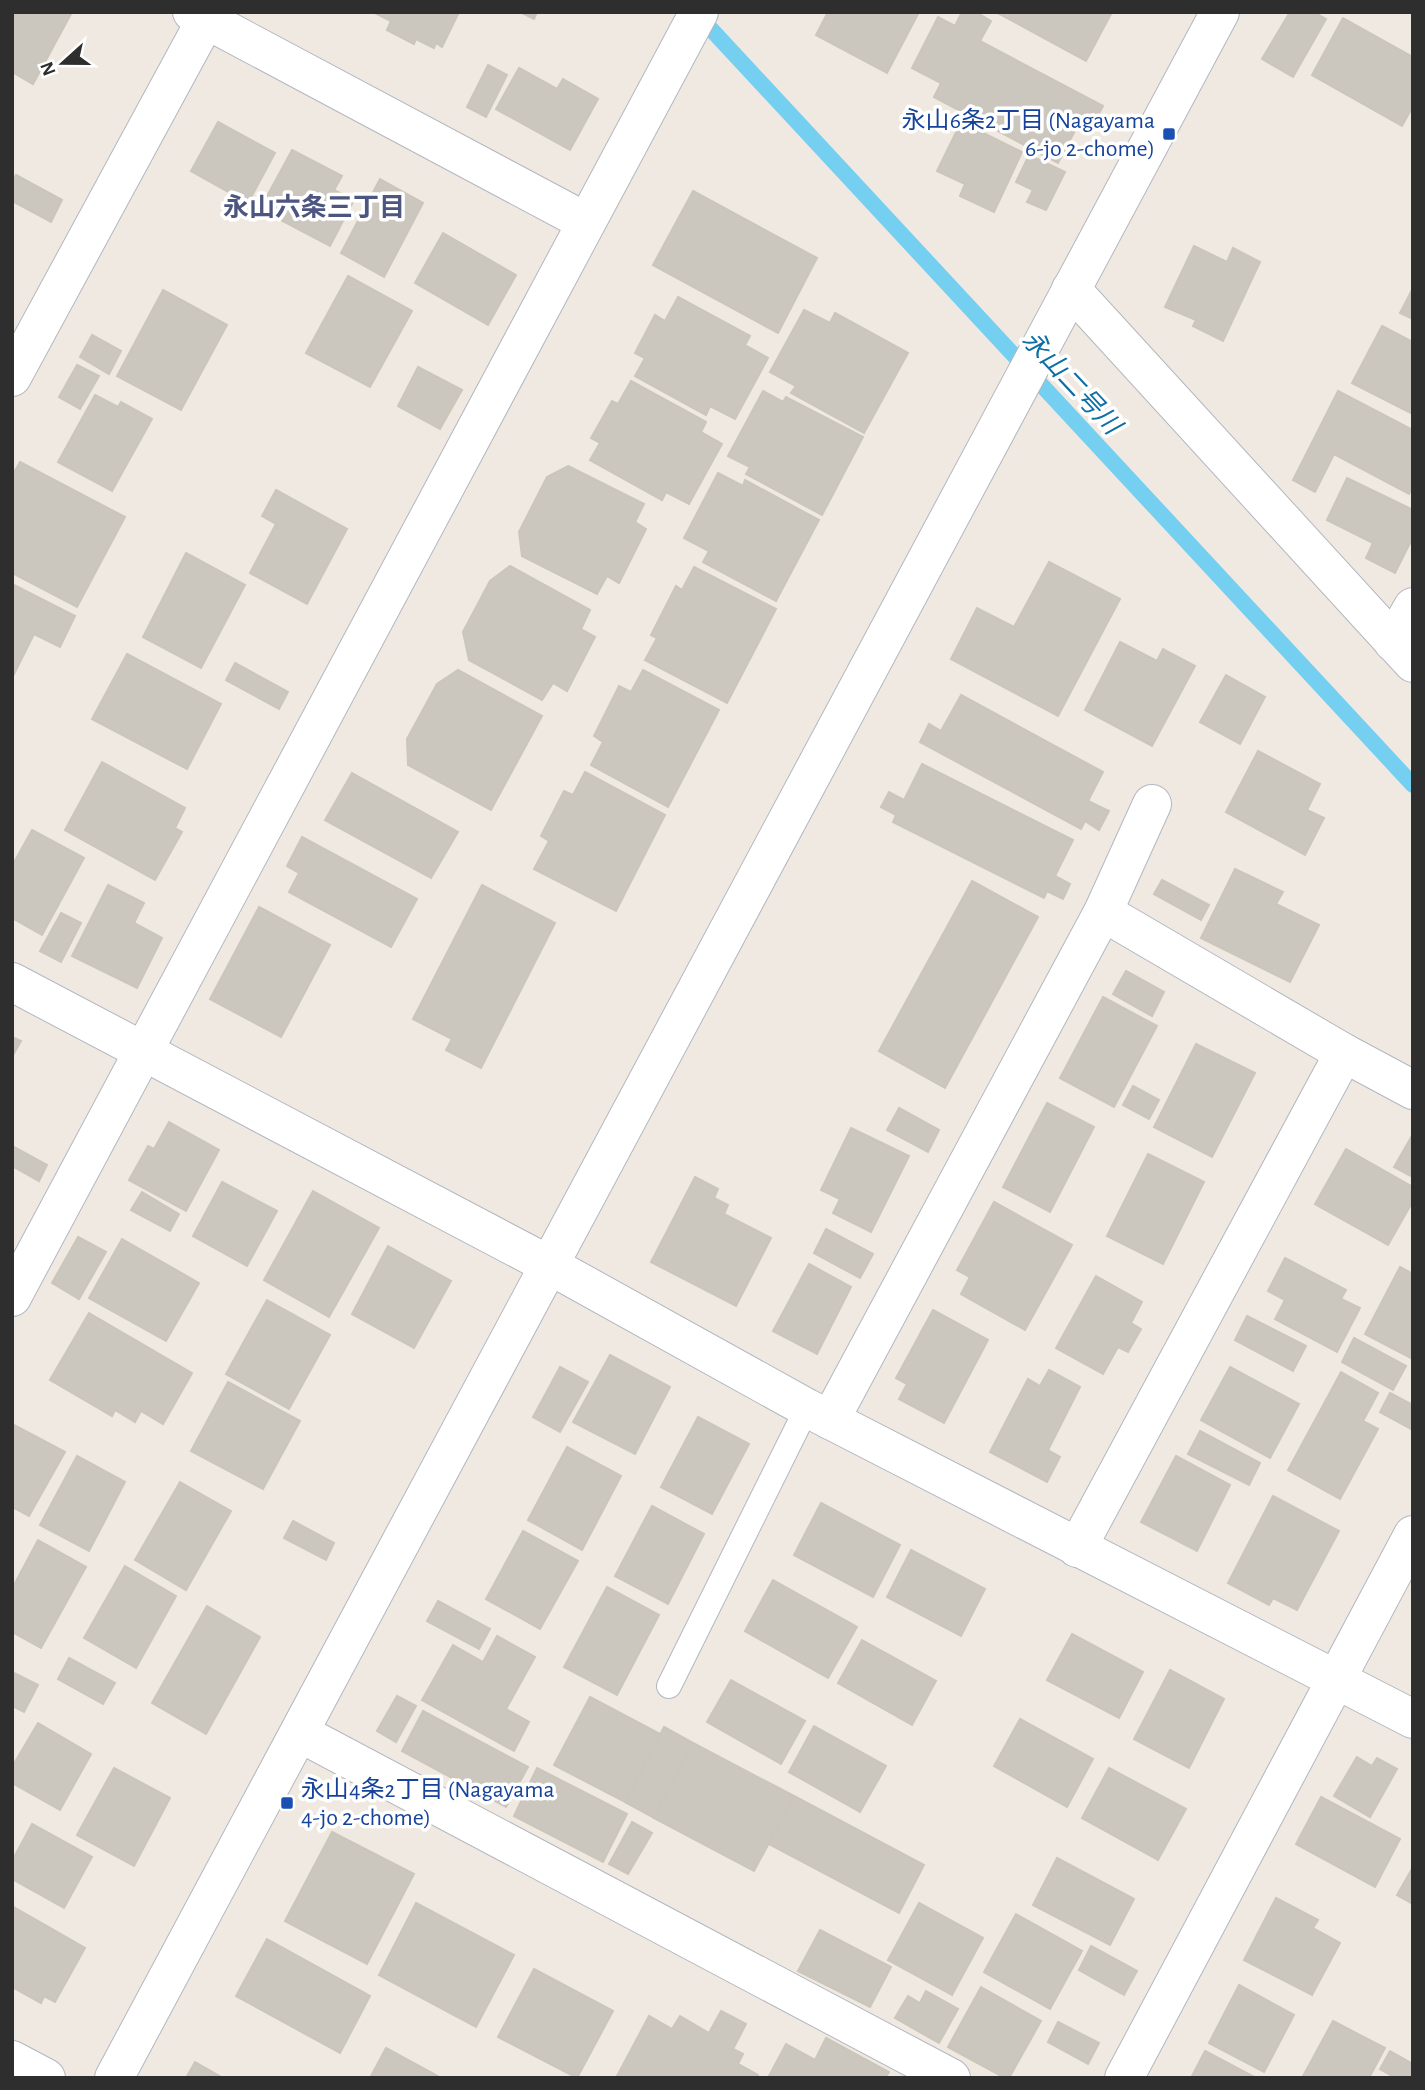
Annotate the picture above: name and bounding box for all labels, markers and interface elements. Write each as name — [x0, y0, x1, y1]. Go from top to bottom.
north arrow — [28, 28, 98, 98]
text: N — [37, 59, 60, 78]
place label: 永山6条2丁目 (Nagayama 6-jo 2-chome) — [902, 107, 1155, 161]
marker: 永山6条2丁目 (Nagayama 6-jo 2-chome) — [1161, 126, 1177, 142]
district label: 永山六条三丁目 — [223, 193, 405, 221]
water label: 永山二号川 — [1017, 326, 1128, 441]
place label: 永山4条2丁目 (Nagayama 4-jo 2-chome) — [301, 1776, 555, 1830]
marker: 永山4条2丁目 (Nagayama 4-jo 2-chome) — [279, 1795, 295, 1811]

